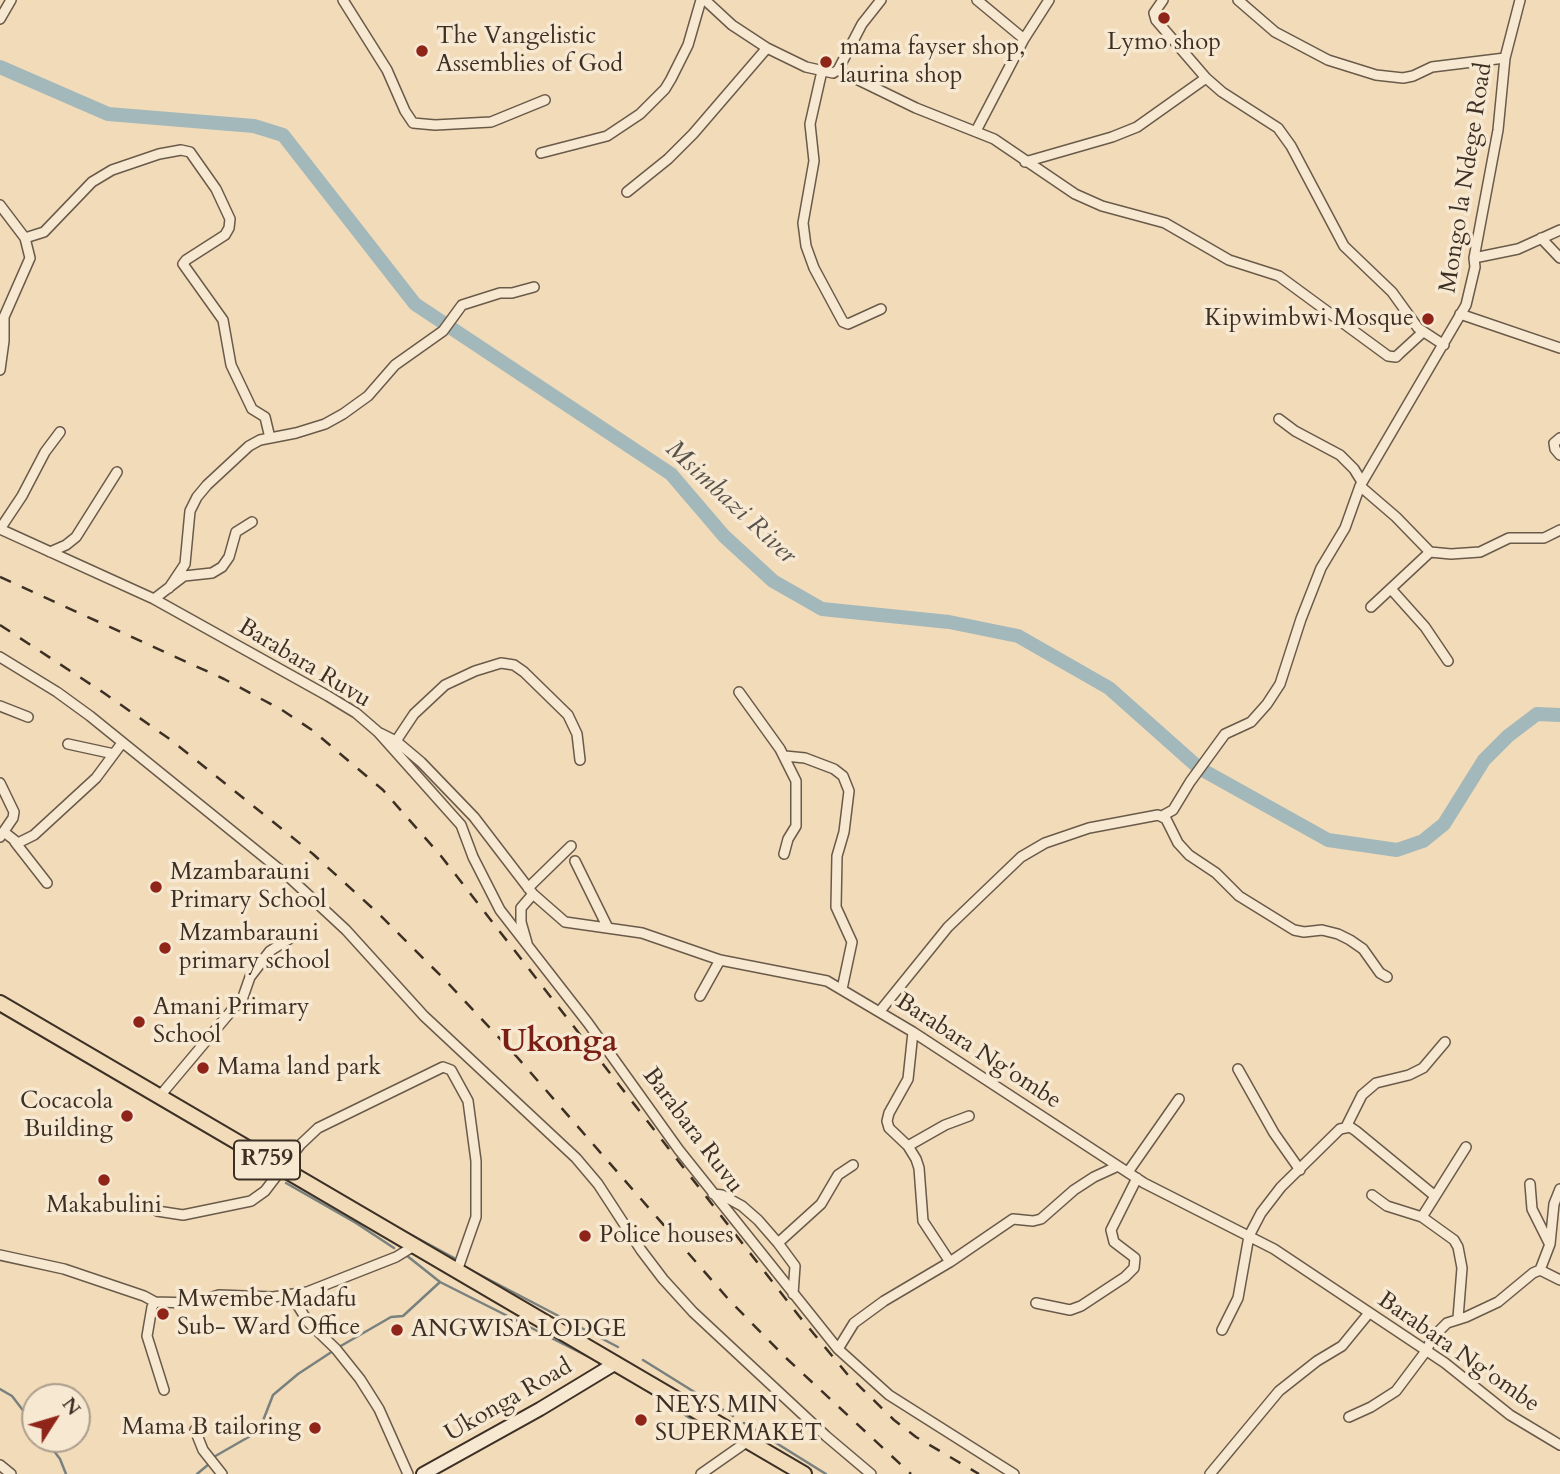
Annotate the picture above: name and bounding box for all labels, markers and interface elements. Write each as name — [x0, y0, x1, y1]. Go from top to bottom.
marker: Lymo shop — [1156, 10, 1172, 26]
place label: The Vangelistic Assemblies of God — [436, 23, 623, 79]
place label: Lymo shop — [1107, 29, 1221, 57]
place label: mama fayser shop, laurina shop — [840, 34, 1025, 90]
marker: The Vangelistic Assemblies of God — [414, 43, 430, 59]
marker: mama fayser shop, laurina shop — [818, 54, 834, 70]
street label: Mongo la Ndege Road — [1435, 61, 1499, 295]
place label: Kipwimbwi Mosque — [1204, 305, 1414, 333]
marker: Kipwimbwi Mosque — [1420, 311, 1436, 327]
water label: Msimbazi River — [658, 434, 802, 572]
street label: Barabara Ruvu — [232, 613, 376, 715]
place label: Mzambarauni Primary School — [170, 859, 326, 915]
marker: Mzambarauni Primary School — [148, 879, 164, 895]
place label: Mzambarauni primary school — [179, 920, 330, 976]
marker: Mzambarauni primary school — [157, 940, 173, 956]
street label: Barabara Ng'ombe — [890, 988, 1066, 1116]
place label: Amani Primary School — [153, 994, 309, 1050]
marker: Amani Primary School — [131, 1014, 147, 1030]
district label: Ukonga — [500, 1025, 618, 1063]
place label: Mama land park — [217, 1054, 381, 1082]
marker: Mama land park — [195, 1060, 211, 1076]
street label: Barabara Ruvu — [635, 1063, 749, 1199]
place label: Cocacola Building — [20, 1088, 113, 1144]
marker: Cocacola Building — [119, 1108, 135, 1124]
road number: R759 — [234, 1140, 300, 1180]
marker: Makabulini — [96, 1172, 112, 1188]
place label: Makabulini — [46, 1192, 162, 1220]
place label: Police houses — [599, 1222, 734, 1250]
marker: Police houses — [577, 1228, 593, 1244]
place label: Mwembe Madafu Sub- Ward Office — [177, 1286, 360, 1342]
street label: Barabara Ng'ombe — [1371, 1286, 1545, 1420]
marker: Mwembe Madafu Sub- Ward Office — [155, 1306, 171, 1322]
place label: ANGWISA LODGE — [411, 1316, 626, 1344]
marker: ANGWISA LODGE — [389, 1322, 405, 1338]
street label: Ukonga Road — [440, 1353, 578, 1449]
north arrow — [21, 1383, 91, 1453]
text: N — [56, 1392, 87, 1421]
place label: NEYS MIN SUPERMAKET — [655, 1392, 822, 1448]
marker: NEYS MIN SUPERMAKET — [633, 1412, 649, 1428]
place label: Mama B tailoring — [122, 1414, 301, 1442]
marker: Mama B tailoring — [307, 1420, 323, 1436]

